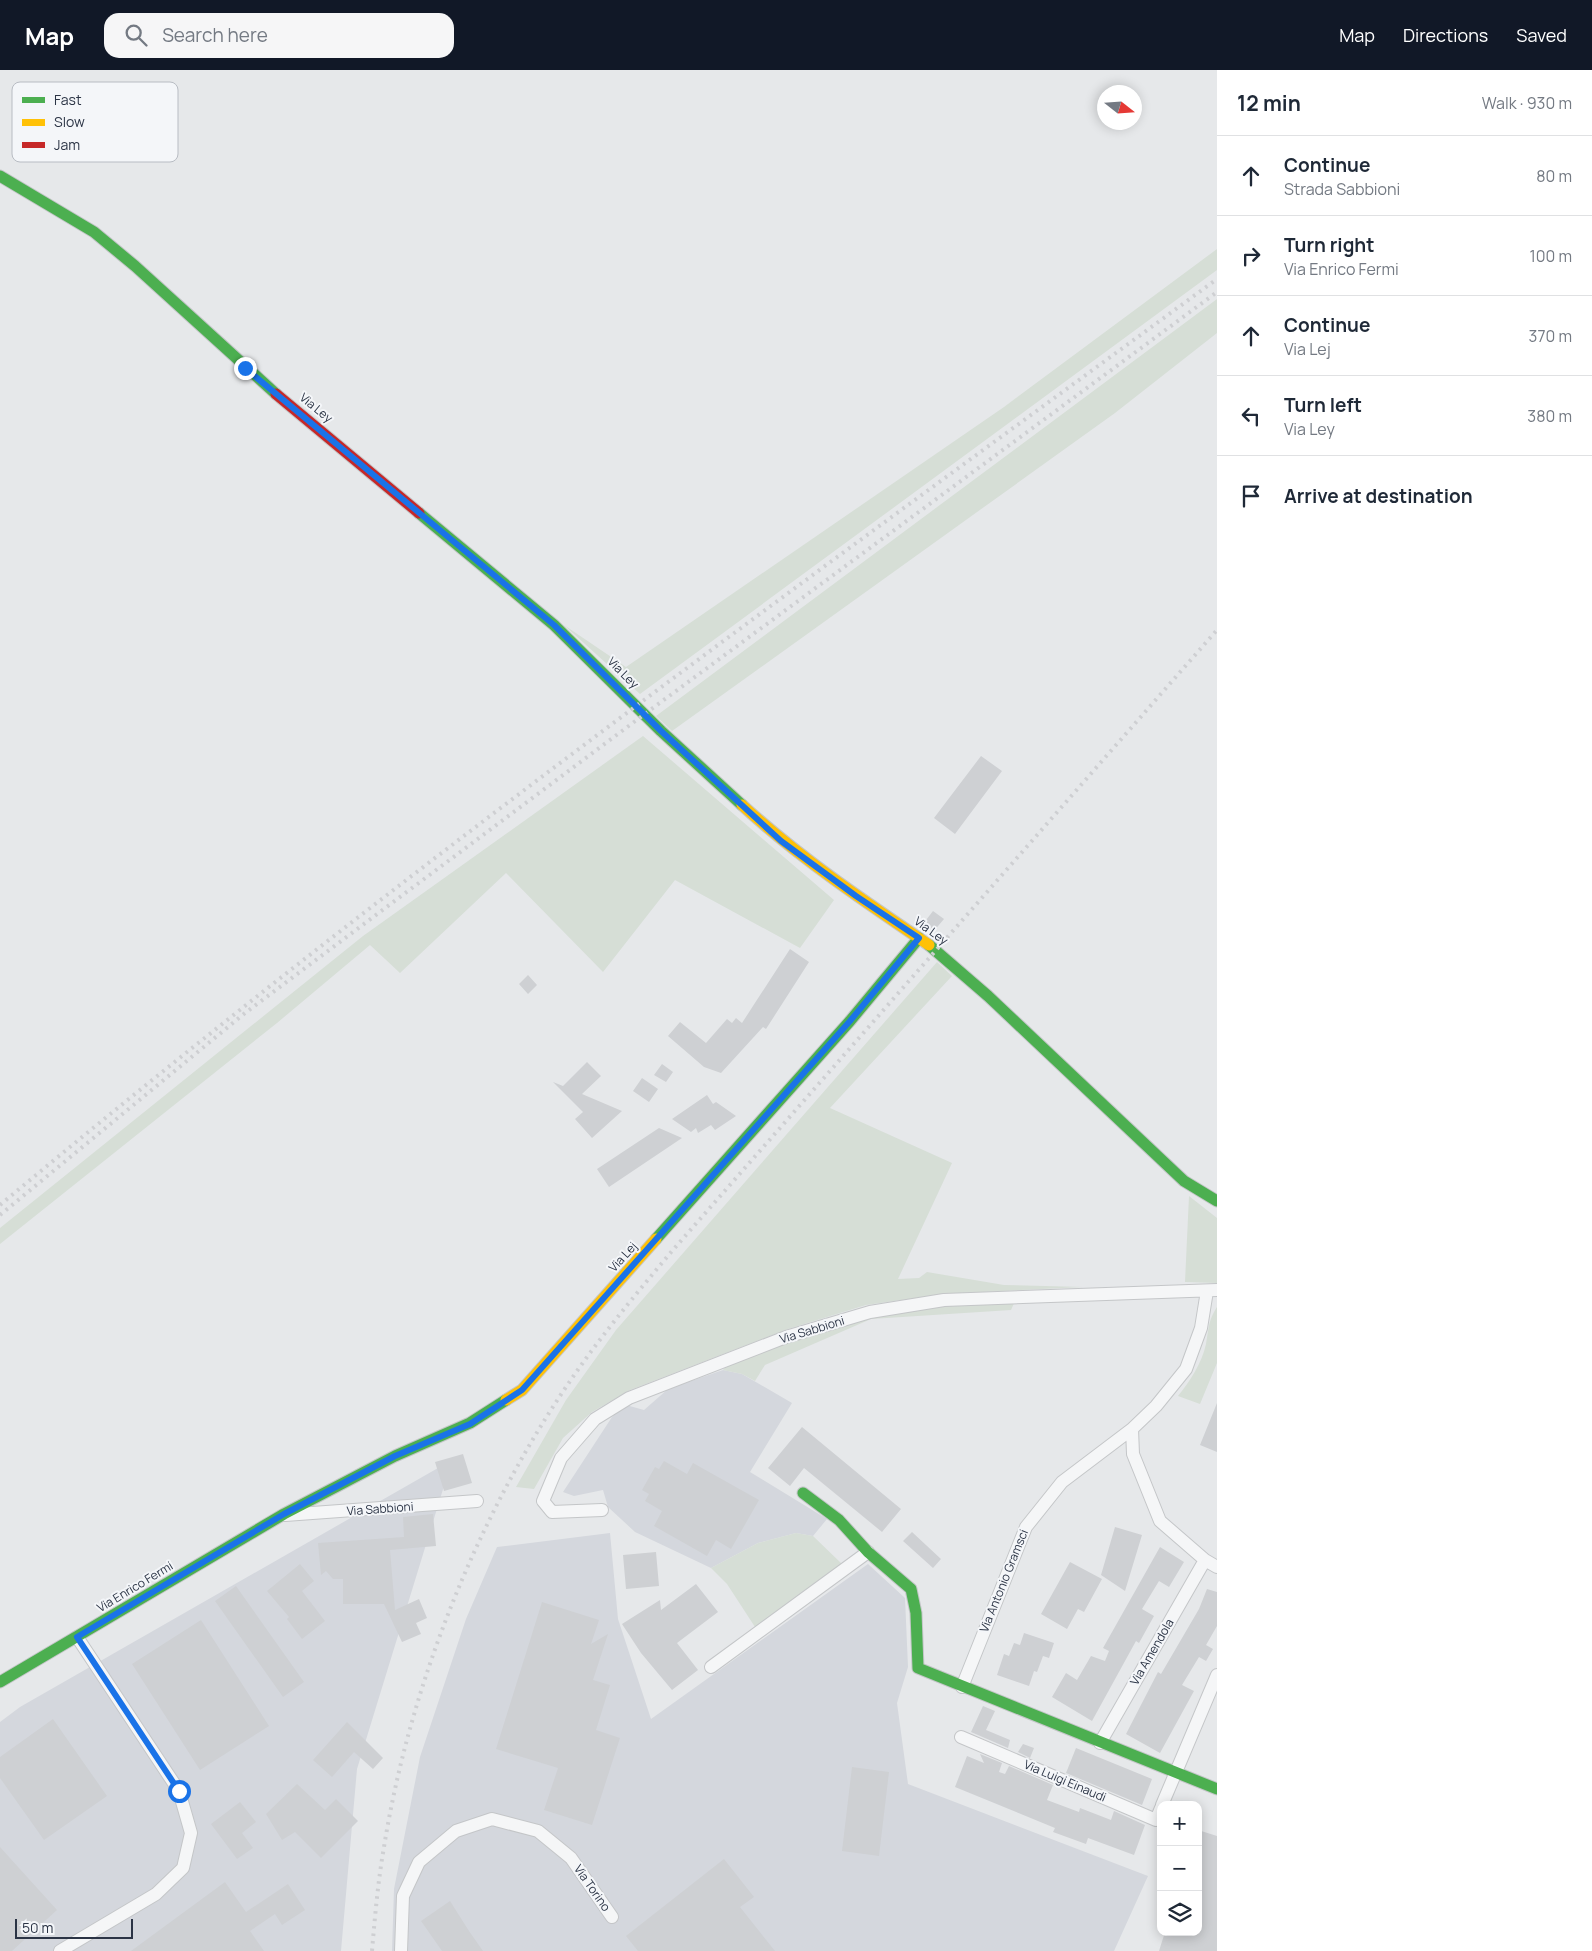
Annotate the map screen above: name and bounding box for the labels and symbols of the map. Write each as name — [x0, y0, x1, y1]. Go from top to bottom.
legend — [12, 82, 178, 162]
north arrow — [1097, 85, 1142, 130]
text: Fast — [54, 90, 82, 109]
text: Slow — [54, 112, 85, 131]
text: Jam — [54, 135, 80, 154]
route end — [234, 357, 257, 380]
street label: Via Ley — [296, 389, 337, 427]
street label: Via Ley — [604, 653, 643, 693]
street label: Via Ley — [911, 912, 952, 949]
street label: Via Lej — [605, 1238, 641, 1275]
street label: Via Sabbioni — [777, 1312, 846, 1347]
street label: Via Sabbioni — [346, 1498, 414, 1519]
street label: Via Antonio Gramsci — [975, 1527, 1032, 1635]
street label: Via Enrico Fermi — [93, 1557, 176, 1616]
street label: Via Amendola — [1126, 1615, 1177, 1688]
street label: Via Luigi Einaudi — [1022, 1756, 1109, 1806]
route start — [168, 1780, 191, 1803]
street label: Via Torino — [570, 1861, 615, 1914]
scale bar — [15, 1916, 132, 1939]

